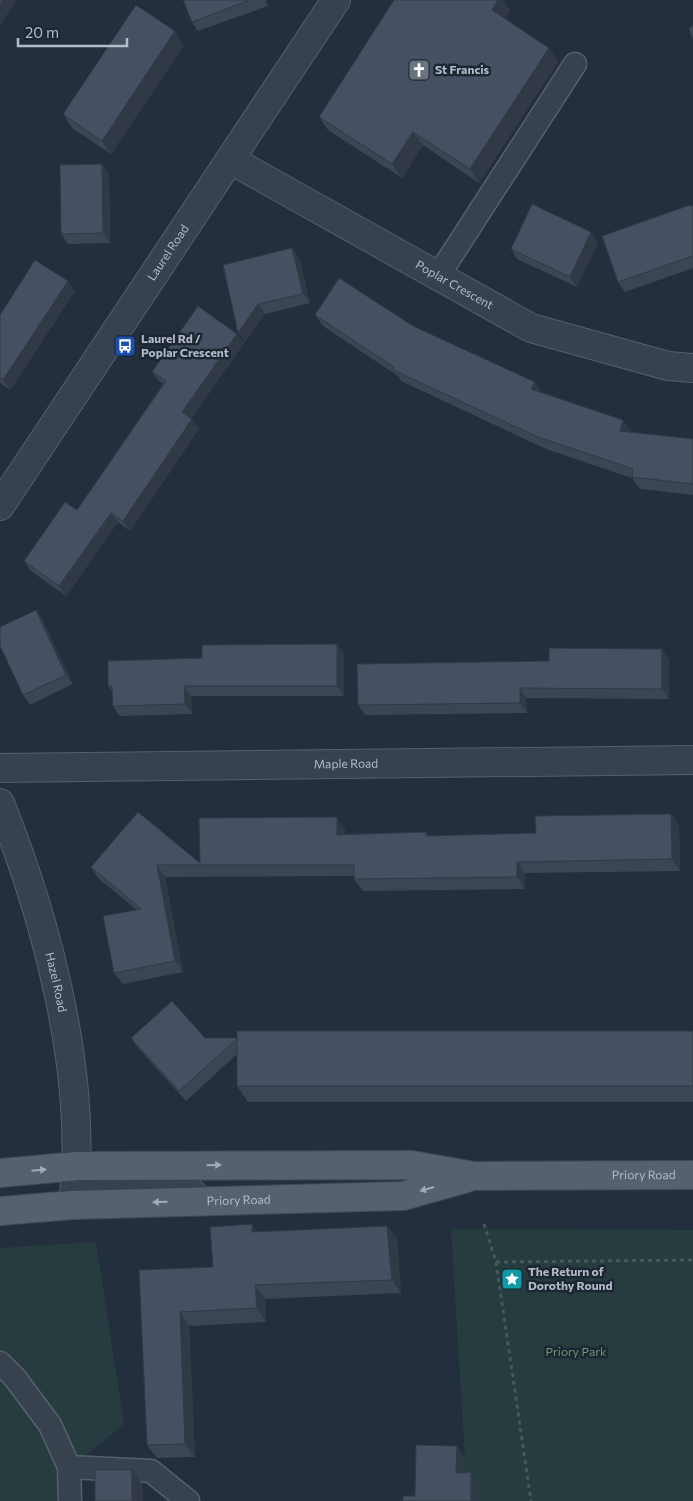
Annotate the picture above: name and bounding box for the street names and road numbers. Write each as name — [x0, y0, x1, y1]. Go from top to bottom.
street label: Laurel Road — [144, 222, 191, 283]
street label: Poplar Crescent — [414, 257, 496, 312]
street label: Maple Road — [314, 756, 378, 770]
street label: Hazel Road — [43, 951, 70, 1013]
street label: Priory Road — [612, 1167, 676, 1181]
street label: Priory Road — [207, 1192, 271, 1207]

